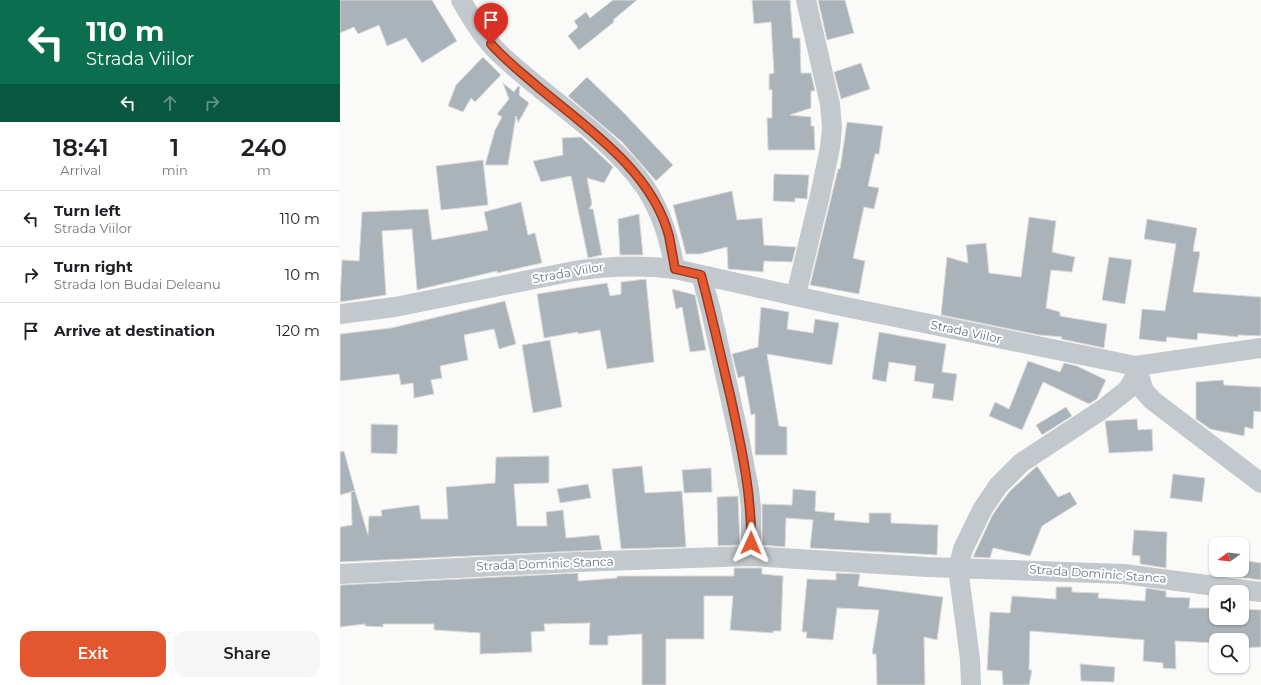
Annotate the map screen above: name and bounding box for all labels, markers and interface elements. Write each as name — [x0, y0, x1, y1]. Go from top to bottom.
pin — [474, 3, 508, 44]
icon: arrive — [480, 9, 502, 31]
text: 110 m — [86, 14, 164, 48]
icon: left — [20, 16, 72, 68]
text: Strada Viilor — [86, 48, 194, 70]
icon: left — [117, 92, 139, 114]
icon: ahead — [159, 92, 181, 114]
icon: right — [201, 92, 223, 114]
text: 18:41 — [53, 133, 109, 162]
text: 1 — [170, 133, 179, 162]
text: 240 — [241, 133, 287, 162]
text: Arrival — [60, 162, 101, 178]
text: min — [162, 162, 188, 178]
text: m — [257, 162, 271, 178]
text: Turn left — [54, 201, 121, 220]
icon: left — [20, 208, 42, 230]
text: 110 m — [279, 209, 320, 228]
text: Strada Viilor — [54, 220, 132, 236]
text: Turn right — [54, 257, 133, 276]
street label: Strada Viilor — [531, 259, 605, 286]
icon: right — [20, 264, 42, 286]
text: 10 m — [285, 265, 320, 284]
text: Strada Ion Budai Deleanu — [54, 276, 221, 292]
street label: Strada Viilor — [929, 317, 1003, 346]
icon: arrive — [20, 320, 42, 342]
text: Arrive at destination — [54, 321, 215, 340]
text: 120 m — [276, 321, 320, 340]
position arrow — [730, 522, 772, 564]
north arrow — [1209, 537, 1249, 577]
map controls — [1209, 537, 1249, 673]
street label: Strada Dominic Stanca — [476, 554, 614, 573]
street label: Strada Dominic Stanca — [1029, 561, 1167, 586]
button: sound — [1209, 585, 1249, 625]
button: Exit — [20, 631, 166, 677]
button: Share — [174, 631, 320, 677]
button: search — [1209, 633, 1249, 673]

